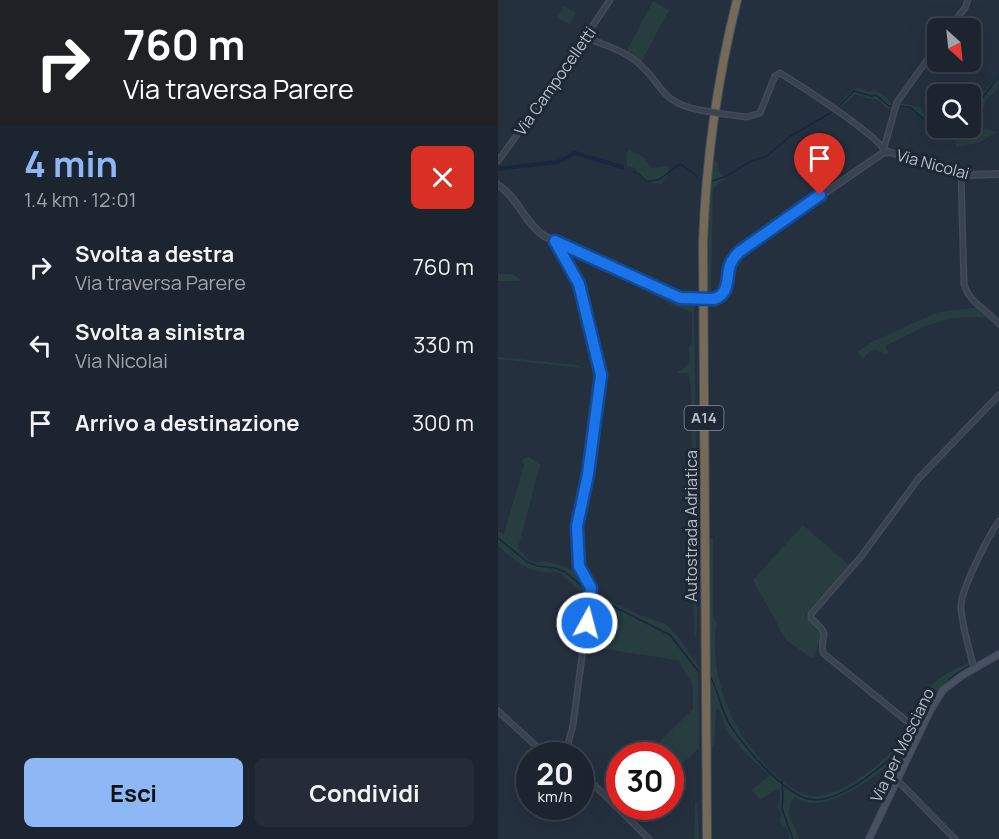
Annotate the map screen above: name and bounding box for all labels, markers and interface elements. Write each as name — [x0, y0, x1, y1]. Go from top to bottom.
text: 760 m — [123, 15, 245, 73]
north arrow — [927, 18, 981, 72]
map controls — [927, 18, 981, 138]
street label: Via Campocelletti — [509, 22, 601, 140]
icon: right — [24, 24, 102, 102]
text: Via traversa Parere — [123, 70, 354, 107]
button: search — [927, 84, 981, 138]
pin — [794, 133, 845, 195]
text: 4 min — [24, 139, 118, 188]
icon: arrive — [803, 142, 836, 175]
street label: Via Nicolai — [894, 144, 972, 184]
button: close — [411, 146, 474, 209]
text: 1.4 km · 12:01 — [24, 186, 136, 213]
text: Svolta a destra — [75, 239, 234, 269]
icon: right — [24, 251, 57, 284]
text: 760 m — [413, 252, 474, 282]
text: Via traversa Parere — [75, 269, 246, 296]
text: Svolta a sinistra — [75, 317, 245, 347]
icon: left — [24, 329, 57, 362]
text: 330 m — [413, 330, 474, 360]
text: Via Nicolai — [75, 347, 168, 374]
road number: A14 — [684, 406, 724, 430]
icon: arrive — [24, 407, 57, 440]
text: Arrivo a destinazione — [75, 408, 299, 438]
text: 300 m — [412, 408, 474, 438]
street label: Autostrada Adriatica — [680, 450, 702, 602]
position arrow — [555, 591, 619, 655]
street label: Via per Mosciano — [865, 684, 939, 806]
speed limit sign: 30 — [606, 742, 684, 820]
text: 20 — [536, 753, 574, 794]
button: Esci — [24, 758, 243, 827]
button: Condividi — [255, 758, 474, 827]
text: km/h — [538, 786, 572, 807]

